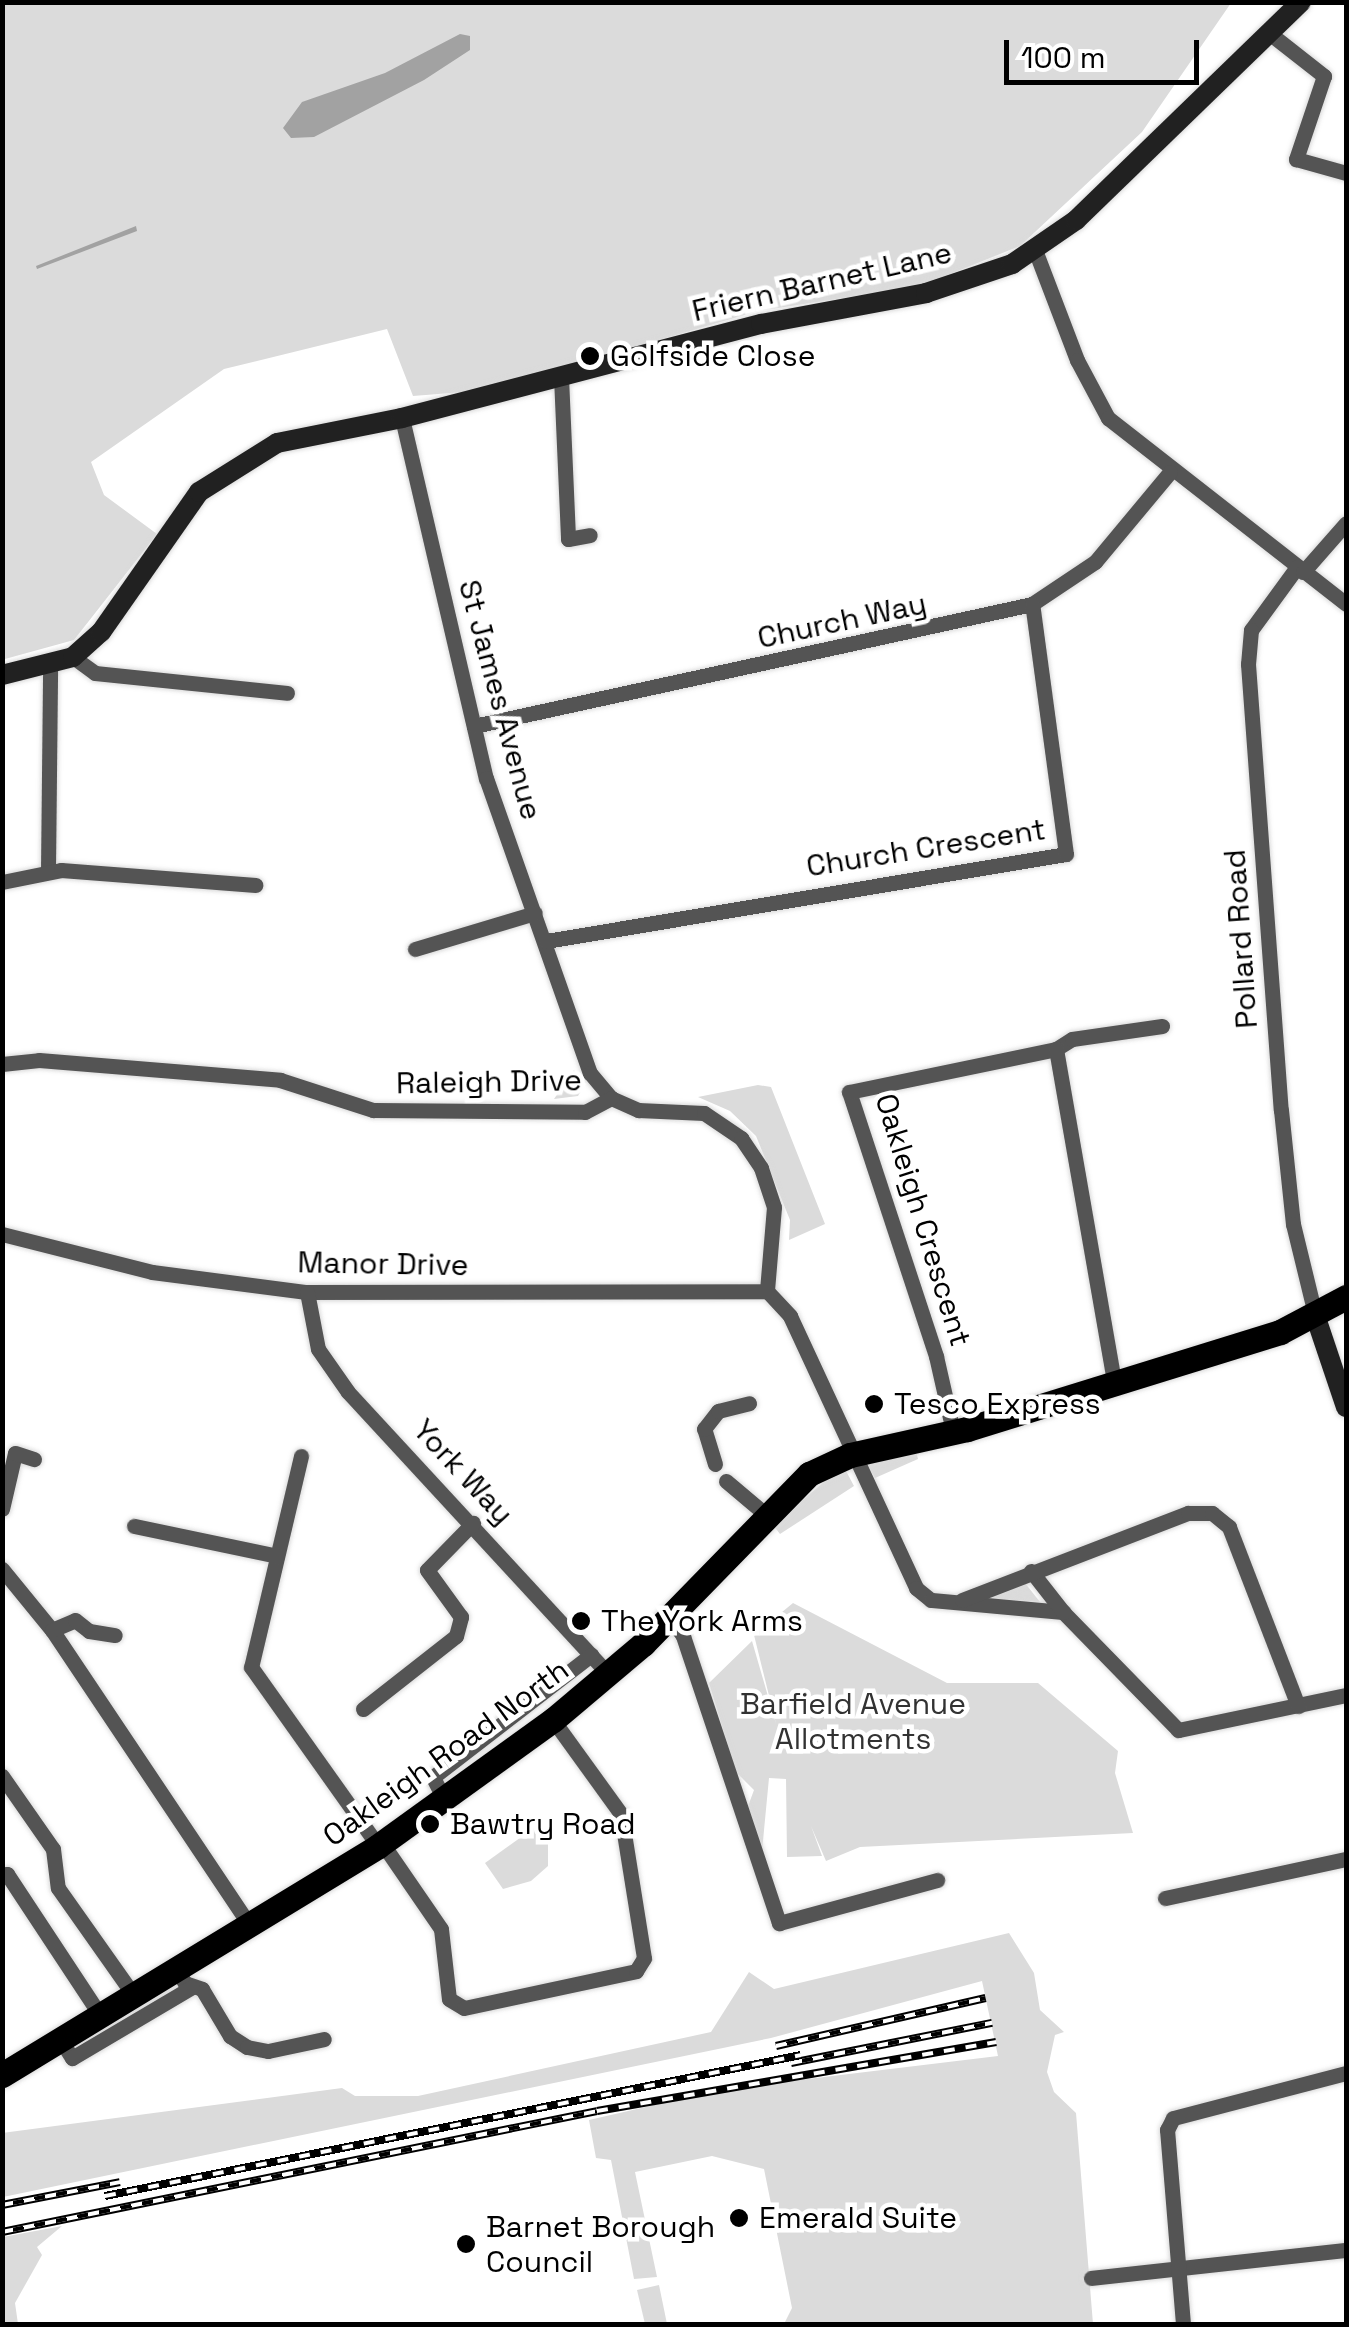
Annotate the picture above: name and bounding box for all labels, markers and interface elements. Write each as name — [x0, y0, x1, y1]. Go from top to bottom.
scale bar — [1009, 20, 1204, 82]
text: 100 m — [1021, 38, 1106, 77]
street label: Friern Barnet Lane — [689, 235, 955, 329]
place label: Golfside Close — [610, 338, 815, 374]
marker: Golfside Close — [579, 345, 601, 367]
street label: St James Avenue — [451, 576, 549, 824]
street label: Church Way — [754, 586, 930, 656]
street label: Church Crescent — [804, 811, 1048, 885]
street label: Pollard Road — [1217, 848, 1265, 1030]
street label: Raleigh Drive — [396, 1062, 582, 1102]
street label: Oakleigh Crescent — [867, 1089, 979, 1351]
street label: Manor Drive — [297, 1245, 469, 1283]
place label: Tesco Express — [894, 1386, 1101, 1422]
marker: Tesco Express — [863, 1393, 885, 1415]
street label: York Way — [405, 1412, 521, 1532]
place label: The York Arms — [601, 1603, 804, 1639]
marker: The York Arms — [570, 1610, 592, 1632]
street label: Oakleigh Road North — [316, 1652, 576, 1854]
park label: Barfield Avenue Allotments — [740, 1686, 966, 1756]
place label: Bawtry Road — [450, 1806, 636, 1842]
marker: Bawtry Road — [419, 1813, 441, 1835]
place label: Emerald Suite — [759, 2200, 957, 2236]
marker: Emerald Suite — [728, 2207, 750, 2229]
place label: Barnet Borough Council — [486, 2209, 715, 2280]
marker: Barnet Borough Council — [455, 2233, 477, 2255]

